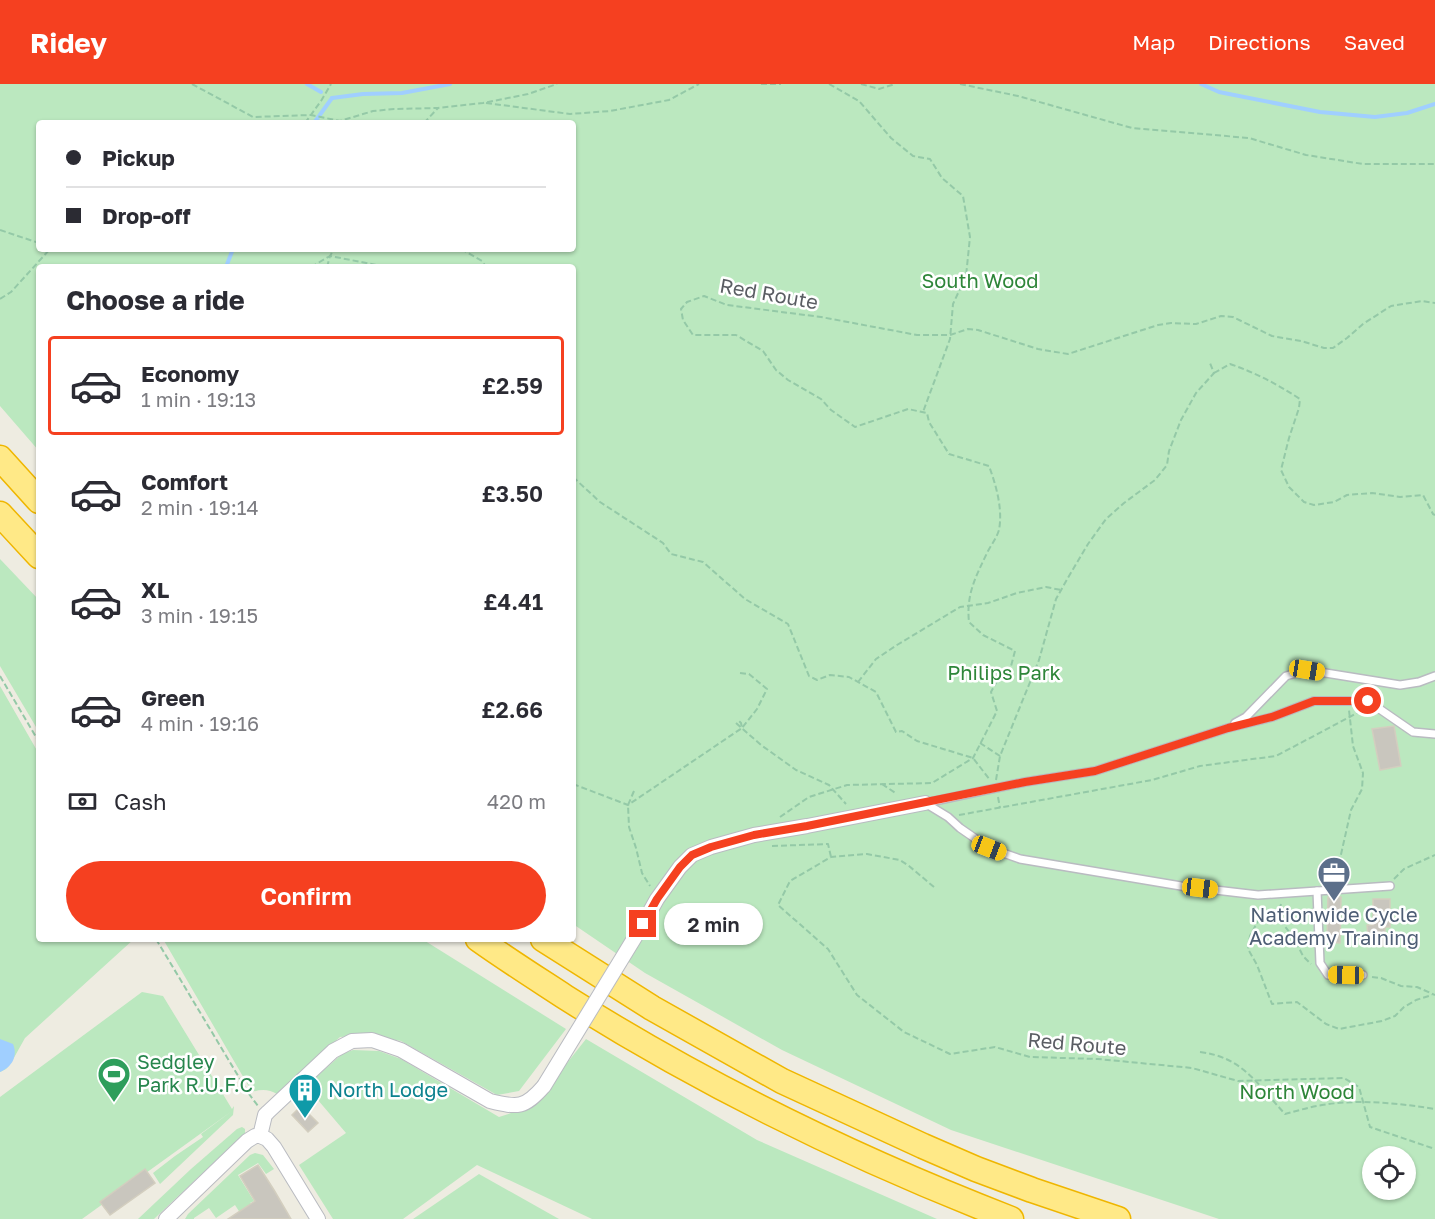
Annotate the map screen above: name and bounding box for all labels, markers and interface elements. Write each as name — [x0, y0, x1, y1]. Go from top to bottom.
text: Ridey — [30, 26, 107, 59]
text: Map — [1132, 29, 1175, 55]
text: Directions — [1208, 29, 1311, 55]
text: Saved — [1344, 29, 1405, 55]
text: Pickup — [102, 144, 175, 171]
text: Drop-off — [102, 202, 191, 229]
park label: South Wood — [922, 268, 1038, 292]
street label: Red Route — [718, 273, 820, 313]
text: Choose a ride — [66, 284, 245, 316]
icon: car — [69, 359, 123, 413]
text: Economy — [141, 360, 239, 387]
text: £2.59 — [482, 372, 543, 399]
text: 1 min · 19:13 — [141, 387, 256, 411]
icon: car — [69, 467, 123, 521]
text: Comfort — [141, 468, 228, 495]
text: £3.50 — [481, 480, 543, 507]
text: 2 min · 19:14 — [141, 495, 259, 519]
icon: car — [69, 575, 123, 629]
text: XL — [141, 576, 169, 603]
text: £4.41 — [483, 588, 543, 615]
text: 3 min · 19:15 — [141, 603, 258, 627]
car — [1288, 658, 1326, 682]
park label: Philips Park — [947, 660, 1061, 684]
icon: car — [69, 683, 123, 737]
text: Green — [141, 684, 205, 711]
route start — [1354, 687, 1381, 714]
text: £2.66 — [481, 696, 543, 723]
text: 4 min · 19:16 — [141, 711, 259, 735]
icon: cash — [66, 785, 99, 818]
text: Cash — [114, 788, 167, 815]
text: 420 m — [487, 789, 546, 813]
car — [969, 833, 1009, 863]
office icon: Nationwide Cycle Academy Training — [1316, 855, 1352, 902]
button: Confirm — [66, 861, 546, 930]
car — [1181, 877, 1219, 899]
place label: Nationwide Cycle Academy Training — [1249, 902, 1419, 949]
callout: 2 min — [664, 903, 763, 945]
route end — [629, 910, 656, 937]
text: 2 min — [688, 912, 740, 936]
car — [1328, 966, 1364, 984]
street label: Red Route — [1027, 1027, 1128, 1059]
place label: Sedgley Park R.U.F.C — [137, 1049, 253, 1096]
sports icon: Sedgley Park R.U.F.C — [96, 1056, 132, 1103]
building icon: North Lodge — [287, 1072, 323, 1119]
place label: North Lodge — [328, 1077, 448, 1101]
park label: North Wood — [1239, 1079, 1355, 1103]
map controls — [1362, 1146, 1416, 1200]
button: locate — [1362, 1146, 1416, 1200]

